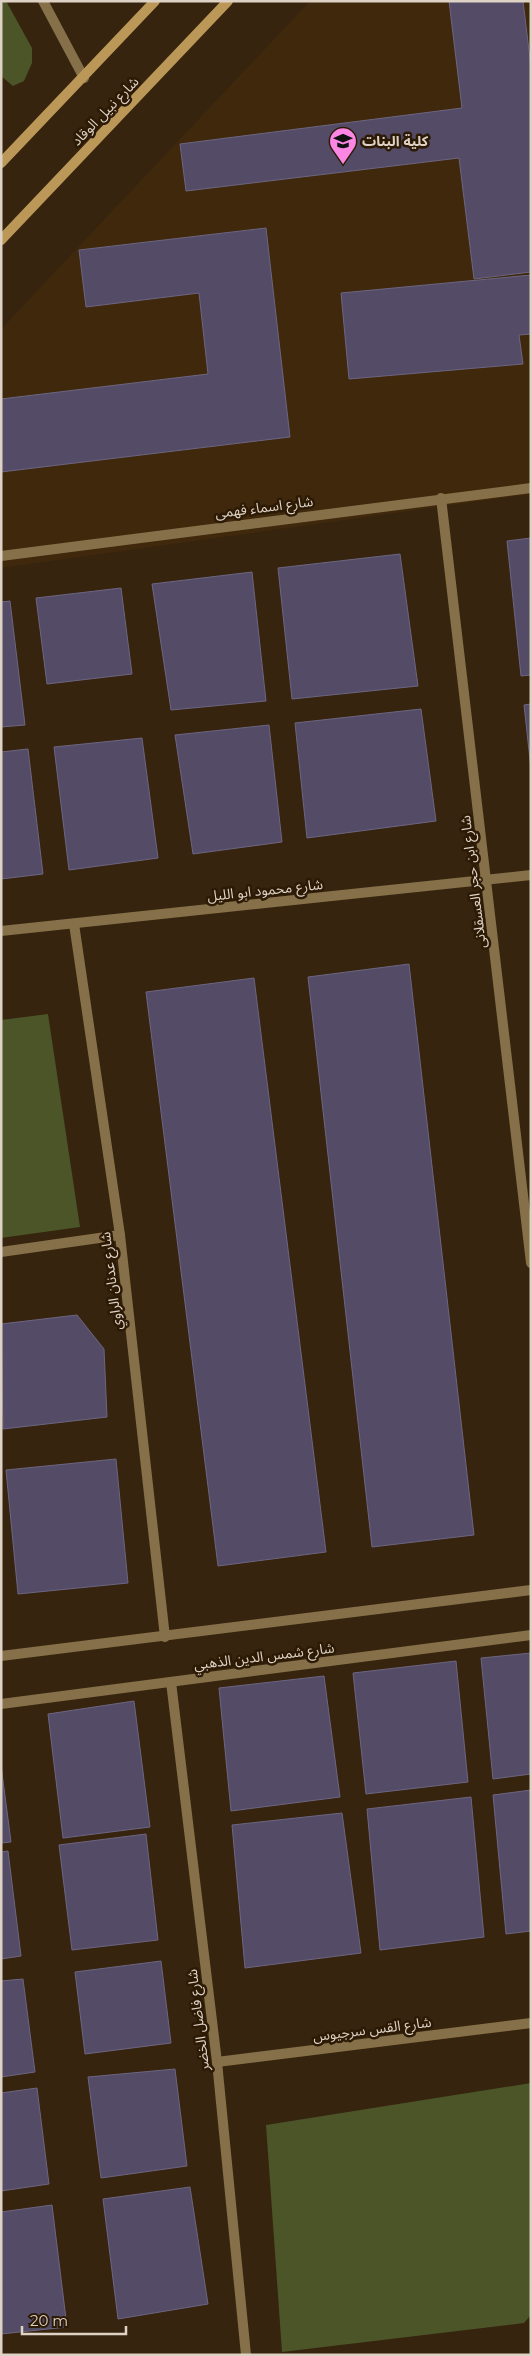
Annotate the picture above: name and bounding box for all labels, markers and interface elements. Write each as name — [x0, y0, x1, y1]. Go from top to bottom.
street label: شارع نبيل الوقاد — [68, 73, 144, 151]
school or university icon: كلية البنات — [328, 126, 358, 165]
place label: كلية البنات — [362, 132, 429, 150]
street label: شارع اسماء فهمى — [214, 492, 314, 524]
street label: شارع ابن حجر العسقلانى — [456, 814, 492, 950]
street label: شارع محمود ابو الليل — [206, 875, 324, 907]
street label: شارع عدنان الراوي — [96, 1231, 128, 1331]
street label: شارع شمس الدين الذهبي — [193, 1638, 336, 1676]
street label: شارع فاضل الخضر — [183, 1968, 215, 2073]
street label: شارع القس سرجيوس — [312, 2013, 433, 2047]
scale bar — [22, 2304, 126, 2336]
text: 20 m — [30, 2311, 68, 2330]

